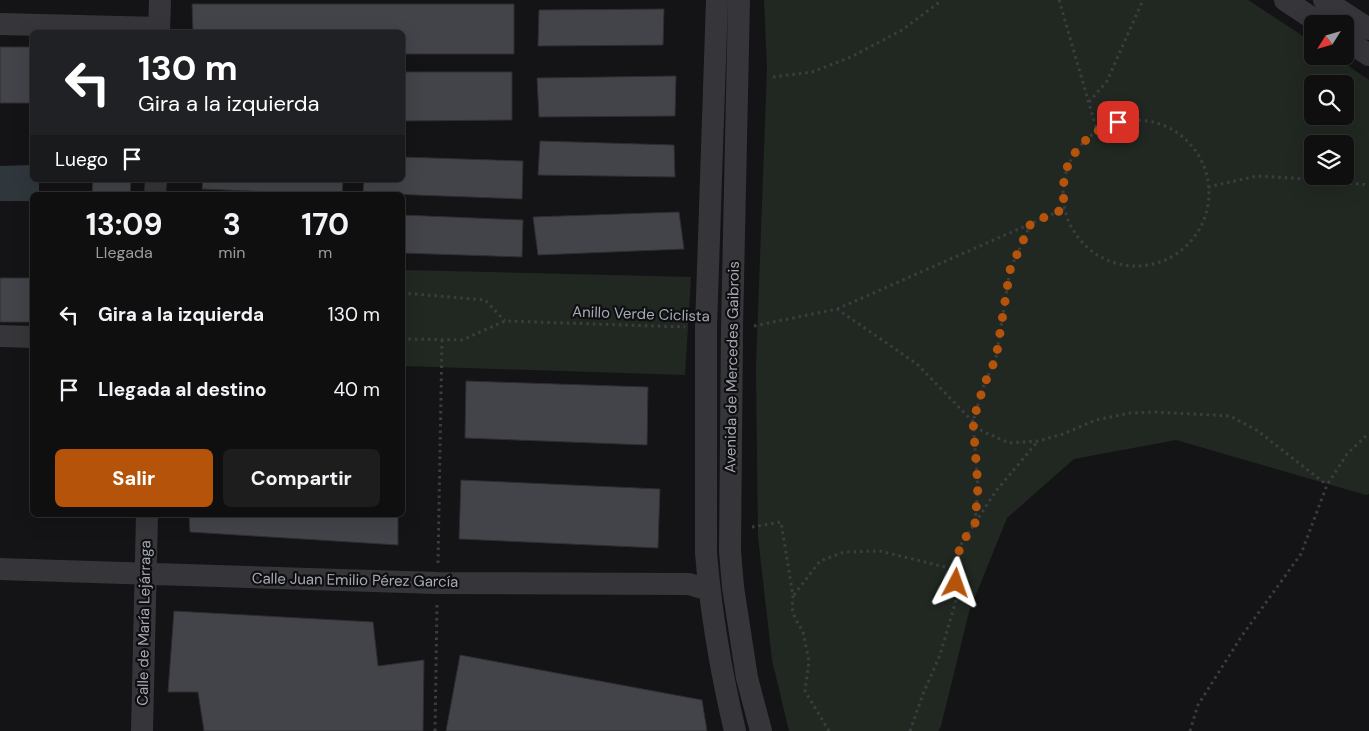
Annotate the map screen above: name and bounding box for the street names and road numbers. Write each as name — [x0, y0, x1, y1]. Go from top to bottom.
street label: Avenida de Mercedes Gaibrois — [720, 261, 744, 473]
street label: Anillo Verde Ciclista — [572, 302, 710, 326]
street label: Calle de María Lejárraga — [133, 540, 155, 706]
street label: Calle Juan Emilio Pérez García — [252, 568, 458, 592]

